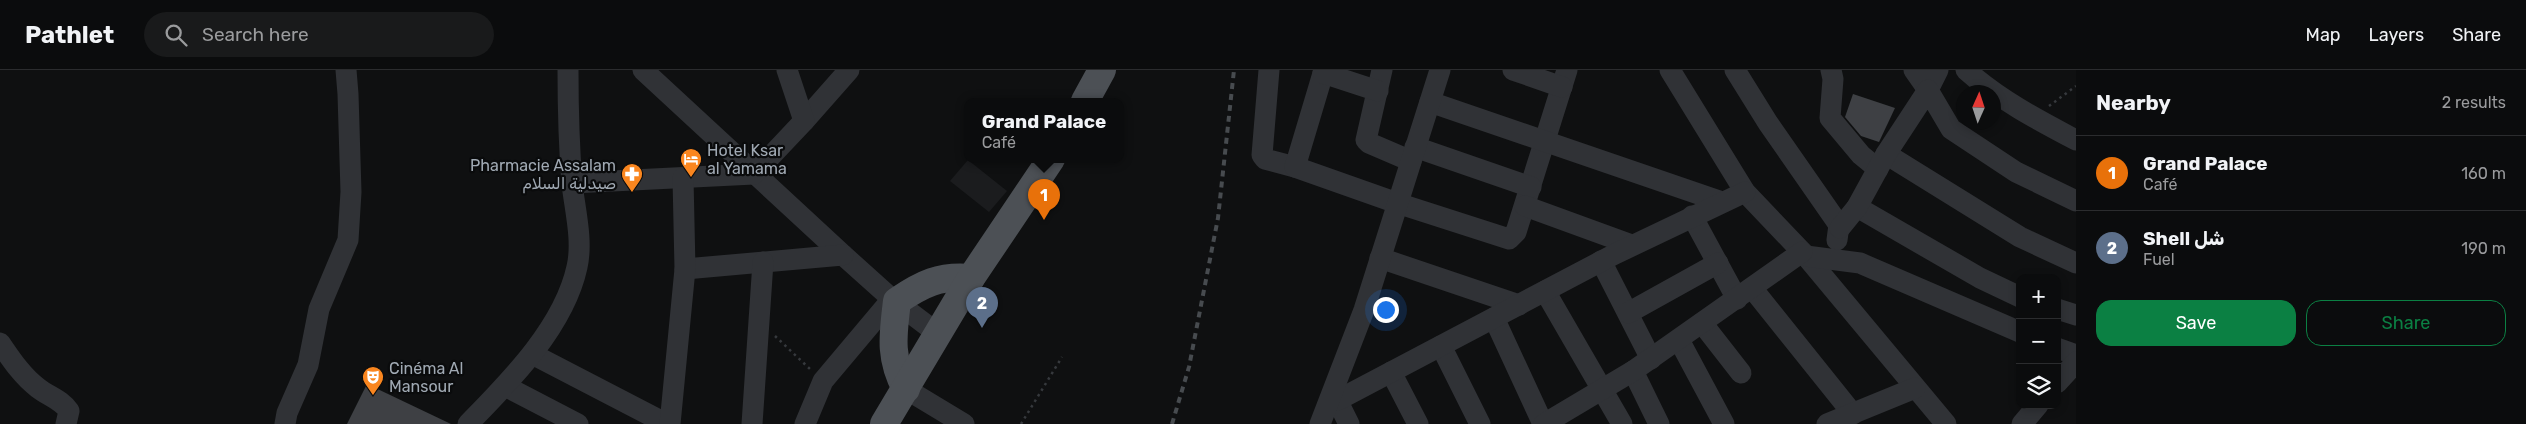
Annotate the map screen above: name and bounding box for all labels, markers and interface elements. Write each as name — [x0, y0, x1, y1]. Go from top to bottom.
search box — [144, 12, 494, 57]
text: Pathlet — [25, 21, 114, 49]
icon: search — [162, 21, 190, 49]
text: Search here — [202, 23, 309, 46]
text: Map — [2306, 24, 2341, 46]
text: Layers — [2369, 24, 2424, 46]
text: Share — [2452, 24, 2501, 46]
north arrow — [1956, 85, 2001, 130]
text: Nearby — [2096, 90, 2171, 115]
text: 2 results — [2442, 93, 2506, 112]
popup — [964, 98, 1124, 163]
text: Grand Palace — [982, 110, 1106, 133]
text: Café — [982, 133, 1016, 152]
place label: Hotel Ksar al Yamama — [707, 141, 787, 178]
hotel icon: Hotel Ksar al Yamama — [679, 147, 703, 178]
text: Grand Palace — [2143, 152, 2268, 175]
place label: Pharmacie Assalam صيدلية السلام — [470, 156, 616, 194]
pharmacy icon: Pharmacie Assalam صيدلية السلام — [620, 162, 644, 193]
text: 1 — [2108, 164, 2116, 183]
text: 160 m — [2461, 164, 2506, 183]
text: Café — [2143, 175, 2177, 194]
pin: 1 — [1028, 179, 1060, 220]
text: Shell شل — [2143, 227, 2225, 250]
text: 2 — [2107, 239, 2117, 258]
text: 190 m — [2461, 239, 2506, 258]
text: Fuel — [2143, 250, 2175, 269]
map controls — [2016, 274, 2061, 409]
button: + — [2016, 274, 2061, 319]
pin: 2 — [966, 287, 998, 328]
your location — [1373, 297, 1399, 323]
button: Save — [2096, 300, 2296, 346]
button: Share — [2306, 300, 2506, 346]
button: − — [2016, 319, 2061, 364]
place label: Cinéma Al Mansour — [389, 359, 463, 396]
button: layers — [2016, 364, 2061, 409]
theatre icon: Cinéma Al Mansour — [361, 365, 385, 396]

